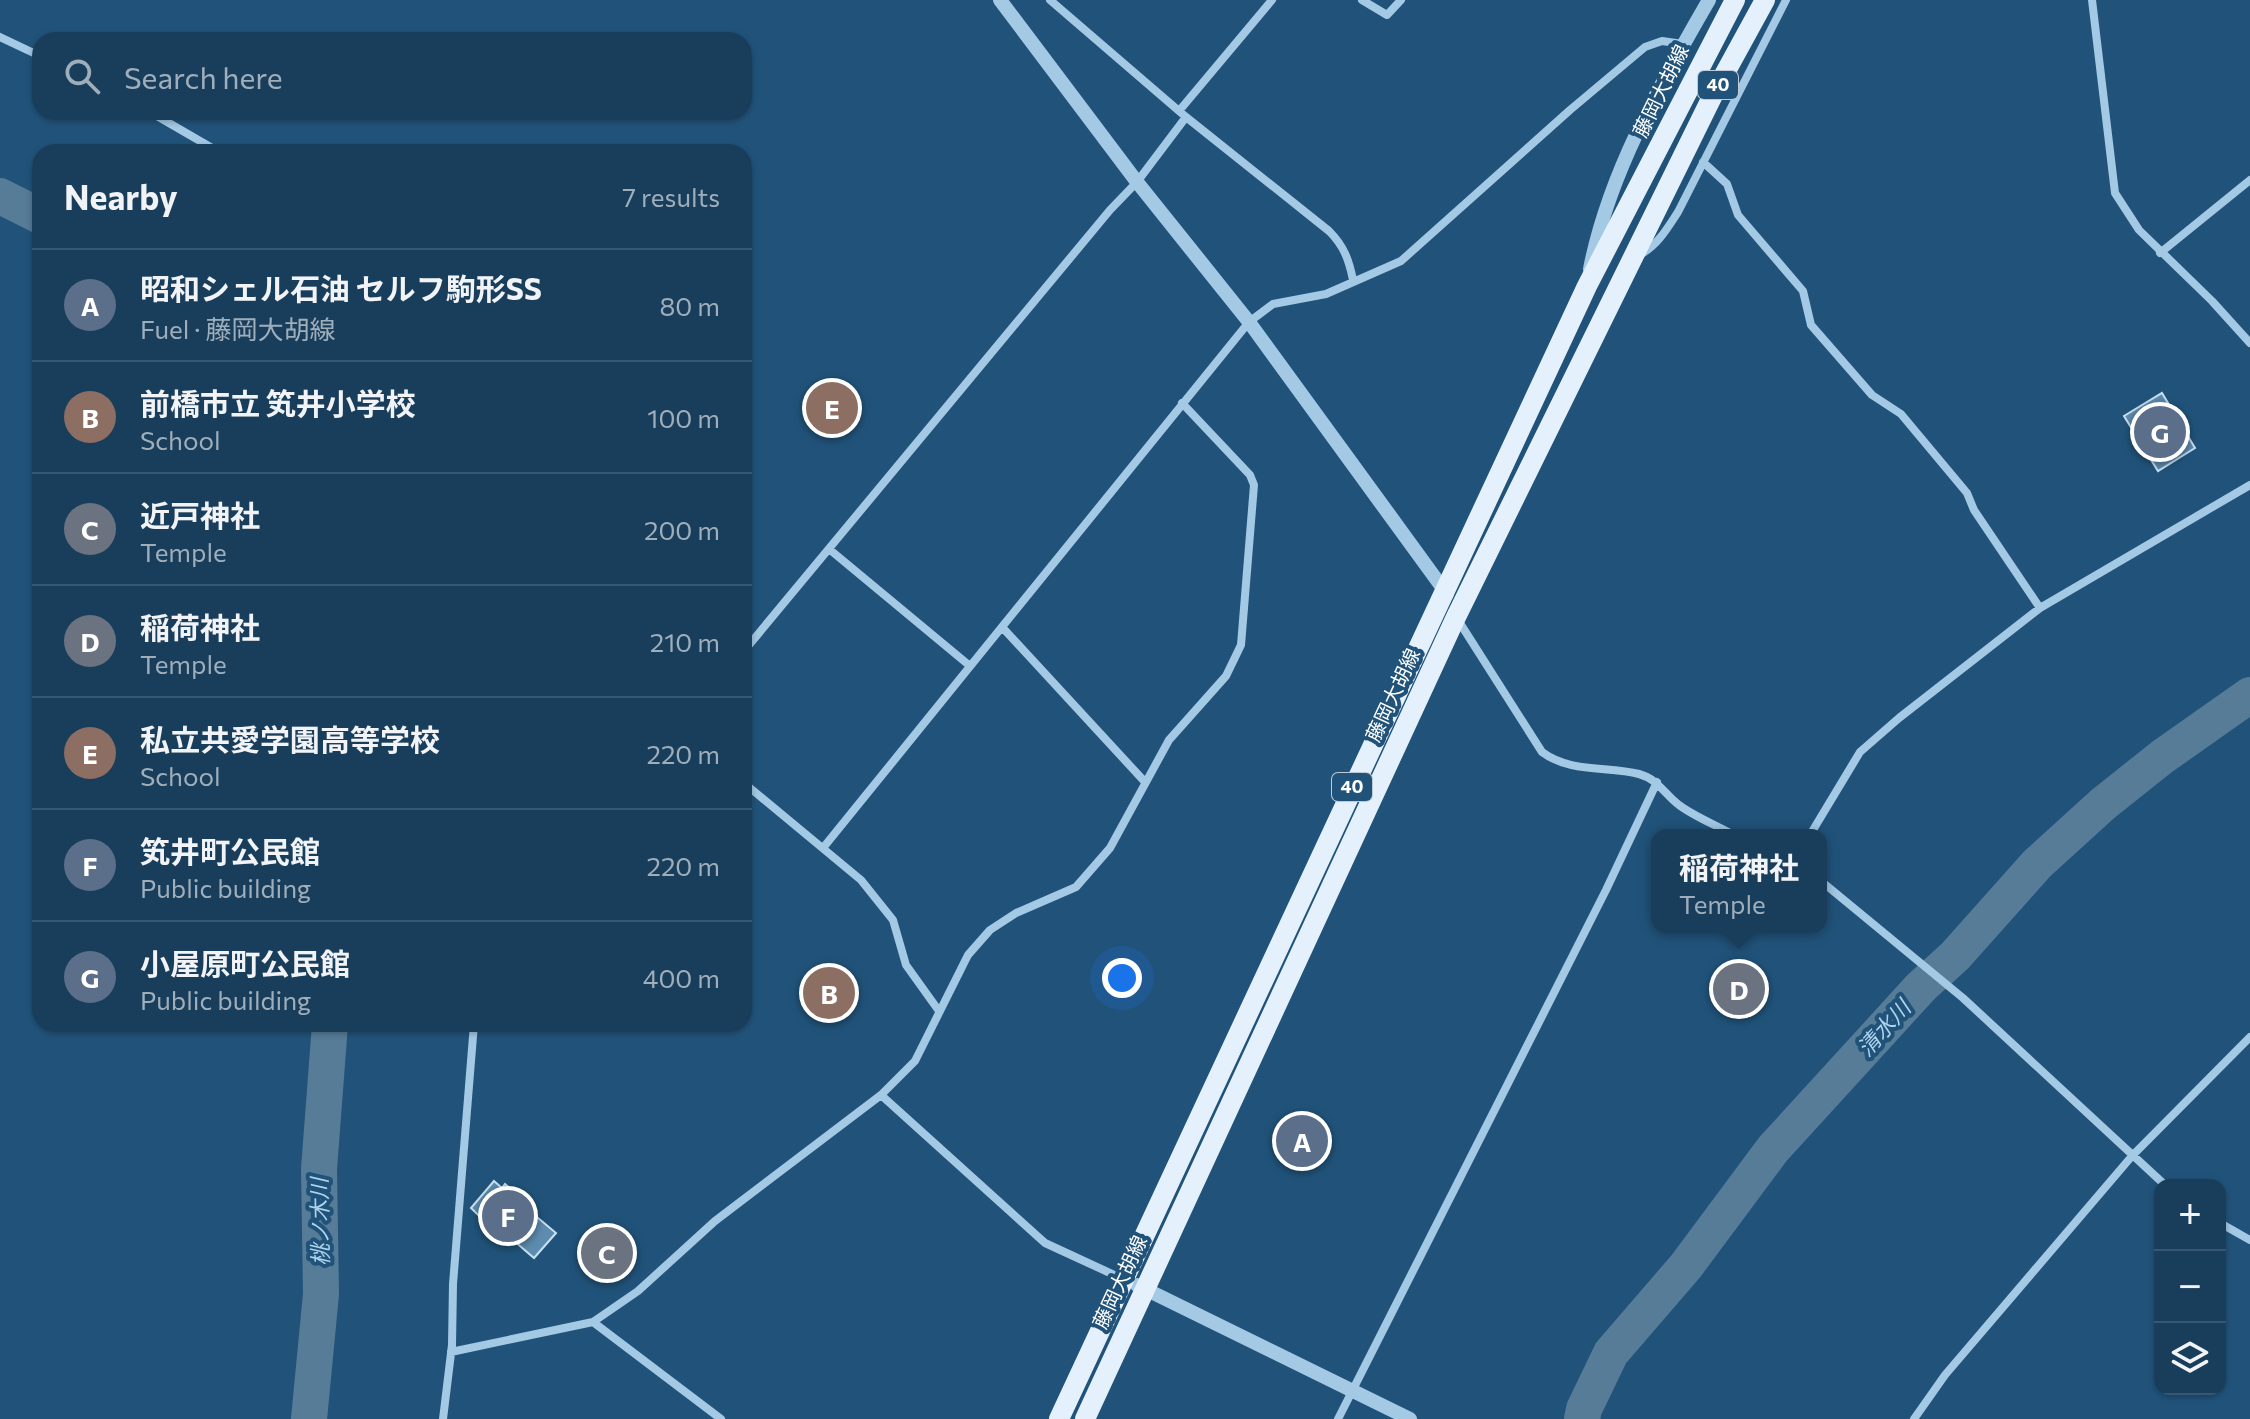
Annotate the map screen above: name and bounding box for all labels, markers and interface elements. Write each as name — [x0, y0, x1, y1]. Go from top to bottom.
search box — [32, 32, 752, 120]
street label: 藤岡大胡線 — [1627, 40, 1693, 141]
icon: search — [60, 54, 104, 98]
text: Search here — [124, 58, 283, 95]
road number: 40 — [1698, 71, 1738, 99]
text: Nearby — [64, 175, 178, 217]
text: 7 results — [622, 181, 720, 212]
text: 昭和シェル石油 セルフ駒形SS — [140, 269, 542, 306]
text: A — [81, 290, 99, 321]
text: 80 m — [660, 290, 720, 321]
text: Fuel · 藤岡大胡線 — [140, 313, 335, 344]
pin: E — [806, 378, 858, 438]
text: 前橋市立 笂井小学校 — [140, 384, 416, 421]
text: B — [81, 402, 99, 433]
text: 100 m — [647, 402, 720, 433]
pin: G — [2134, 402, 2186, 462]
text: School — [140, 424, 221, 455]
text: 近戸神社 — [140, 496, 260, 533]
text: C — [81, 514, 99, 545]
text: 200 m — [644, 514, 720, 545]
text: Temple — [140, 536, 227, 567]
text: 稲荷神社 — [140, 608, 260, 645]
text: D — [80, 626, 100, 657]
text: 210 m — [650, 626, 720, 657]
street label: 藤岡大胡線 — [1360, 644, 1424, 745]
text: Temple — [140, 648, 227, 679]
text: 私立共愛学園高等学校 — [140, 720, 440, 757]
text: E — [82, 738, 98, 769]
text: 220 m — [647, 738, 720, 769]
text: School — [140, 760, 221, 791]
road number: 40 — [1332, 773, 1372, 801]
popup — [1651, 829, 1827, 933]
text: 笂井町公民館 — [140, 832, 320, 869]
text: 稲荷神社 — [1679, 848, 1799, 885]
text: F — [82, 850, 98, 881]
text: 220 m — [647, 850, 720, 881]
text: Public building — [140, 872, 311, 903]
text: Temple — [1679, 888, 1766, 919]
text: 小屋原町公民館 — [140, 944, 350, 981]
your location — [1102, 958, 1142, 998]
pin: D — [1713, 959, 1765, 1019]
text: G — [81, 962, 99, 993]
text: 400 m — [643, 962, 720, 993]
pin: B — [803, 963, 855, 1023]
text: Public building — [140, 984, 311, 1015]
water label: 清水川 — [1852, 993, 1917, 1061]
pin: A — [1276, 1111, 1328, 1171]
water label: 桃ノ木川 — [305, 1176, 334, 1266]
map controls — [2154, 1179, 2226, 1395]
button: + — [2154, 1179, 2226, 1251]
pin: F — [482, 1186, 534, 1246]
pin: C — [581, 1223, 633, 1283]
street label: 藤岡大胡線 — [1087, 1231, 1151, 1332]
button: − — [2154, 1251, 2226, 1323]
button: layers — [2154, 1323, 2226, 1395]

